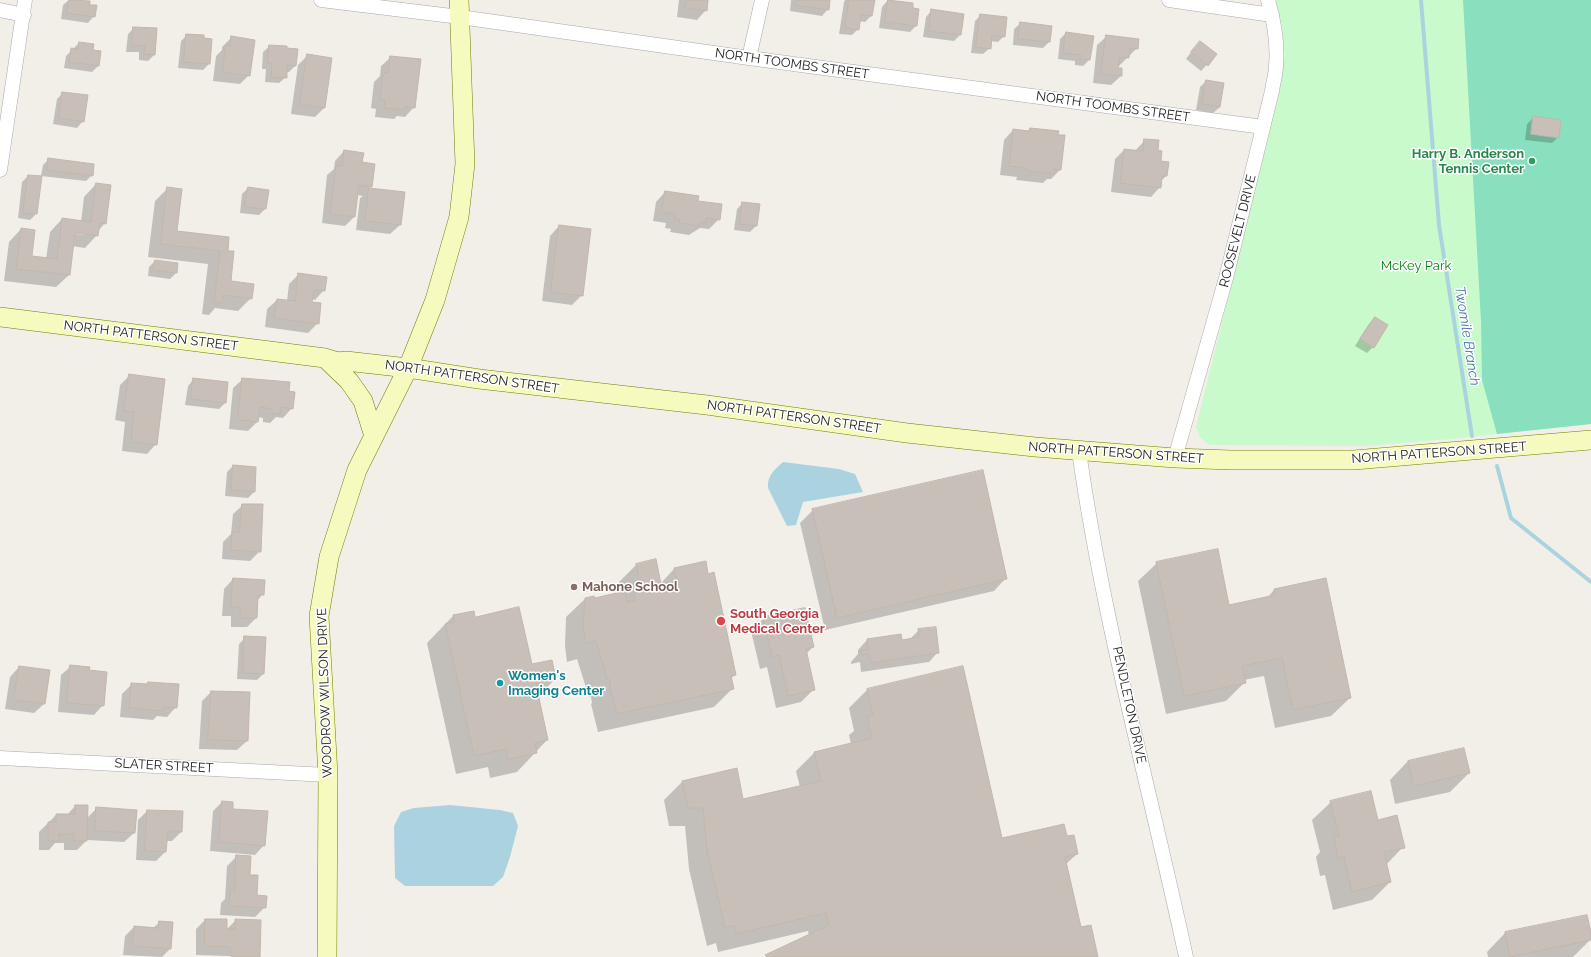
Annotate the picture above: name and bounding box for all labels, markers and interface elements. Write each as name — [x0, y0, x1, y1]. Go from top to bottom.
street label: NORTH TOOMBS STREET — [714, 45, 870, 83]
street label: NORTH TOOMBS STREET — [1035, 88, 1191, 126]
place label: Harry B. Anderson Tennis Center — [1412, 146, 1524, 177]
marker: Harry B. Anderson Tennis Center — [1527, 156, 1537, 166]
street label: ROOSEVELT DRIVE — [1216, 173, 1260, 289]
park label: McKey Park — [1381, 258, 1451, 274]
water label: Twomile Branch — [1451, 285, 1483, 387]
street label: NORTH PATTERSON STREET — [63, 318, 239, 354]
street label: NORTH PATTERSON STREET — [384, 357, 560, 397]
street label: NORTH PATTERSON STREET — [706, 397, 882, 437]
street label: NORTH PATTERSON STREET — [1028, 439, 1204, 467]
street label: NORTH PATTERSON STREET — [1351, 439, 1527, 467]
place label: Mahone School — [582, 579, 678, 595]
marker: Mahone School — [569, 582, 579, 592]
place label: South Georgia Medical Center — [730, 606, 825, 637]
street label: WOODROW WILSON DRIVE — [314, 608, 336, 778]
marker: South Georgia Medical Center — [715, 615, 727, 627]
street label: PENDLETON DRIVE — [1109, 645, 1149, 765]
place label: Women's Imaging Center — [508, 668, 604, 699]
marker: Women's Imaging Center — [495, 678, 505, 688]
street label: SLATER STREET — [114, 756, 214, 776]

